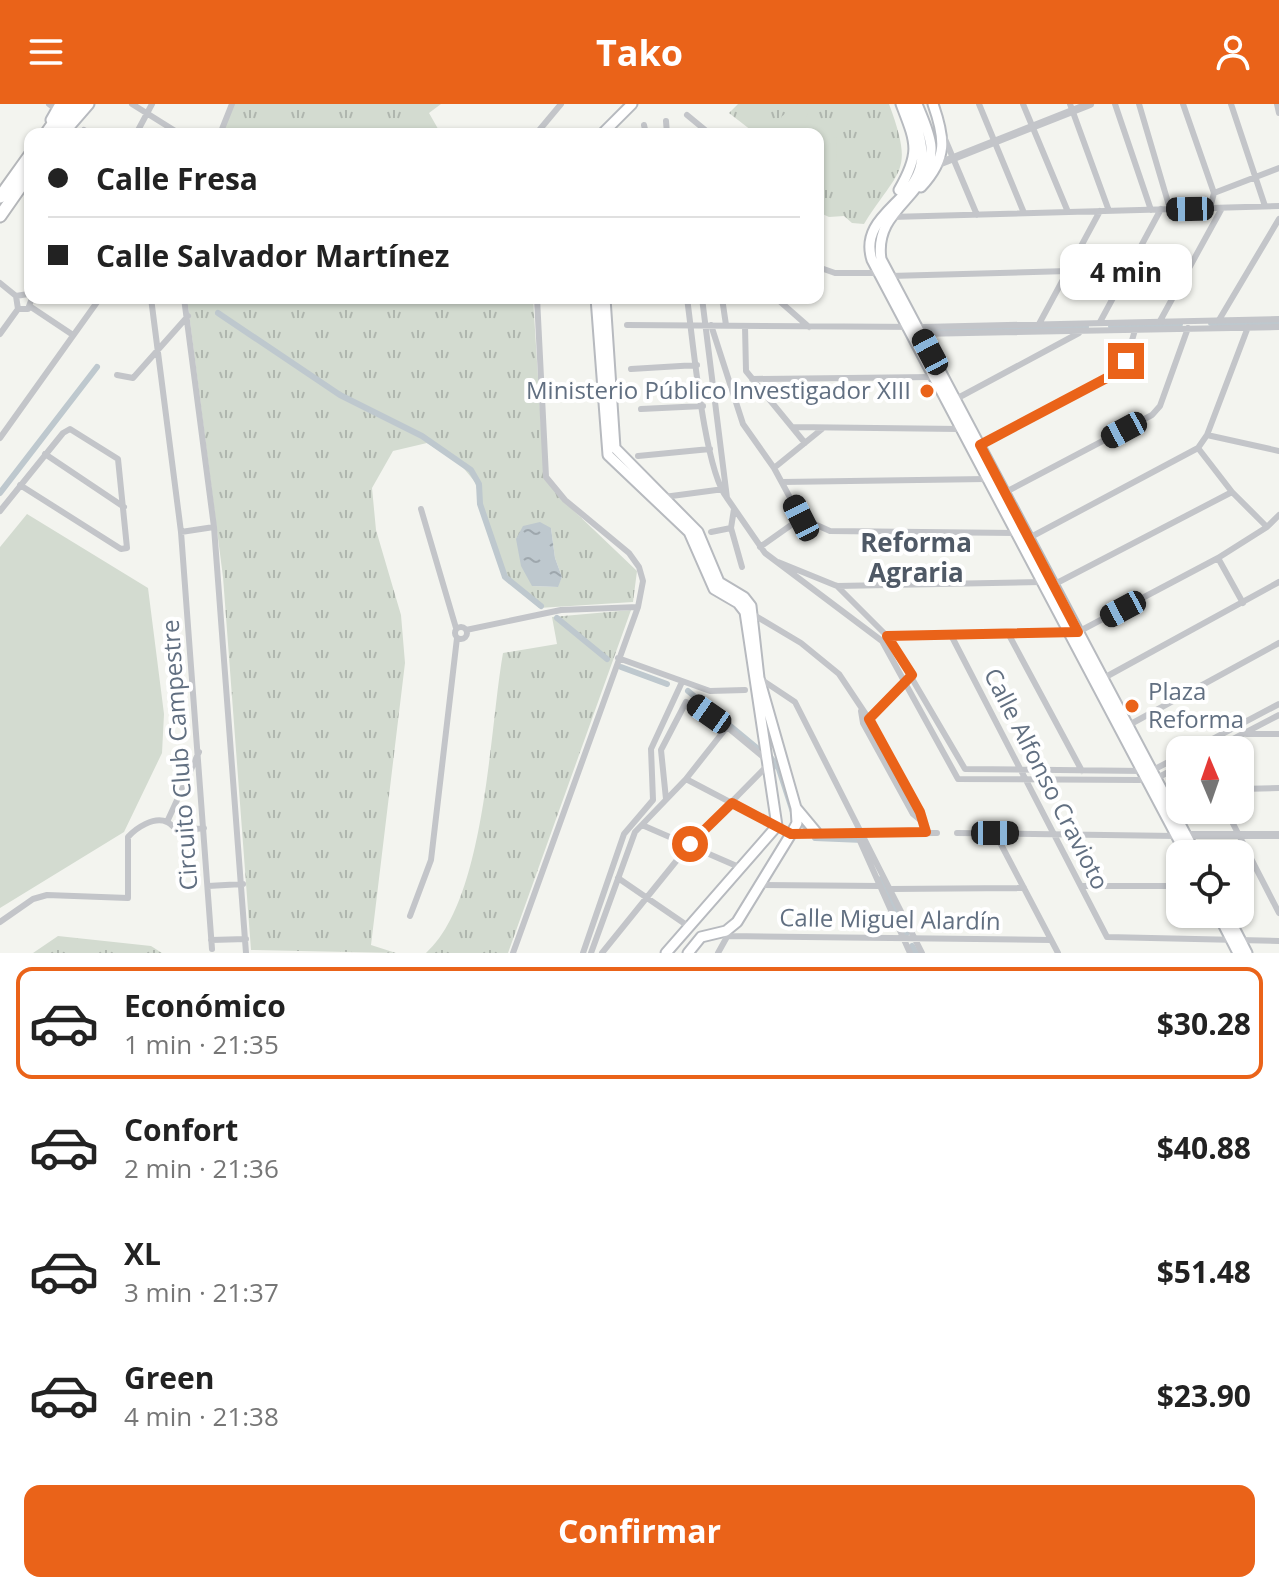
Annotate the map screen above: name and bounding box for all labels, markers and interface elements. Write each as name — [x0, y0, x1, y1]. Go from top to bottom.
text: Tako — [596, 28, 683, 77]
icon: menu — [24, 30, 68, 74]
icon: person — [1211, 30, 1255, 74]
text: Calle Fresa — [96, 158, 258, 199]
car — [1166, 197, 1214, 221]
text: Calle Salvador Martínez — [96, 235, 449, 276]
callout: 4 min — [1060, 245, 1192, 301]
text: 4 min — [1090, 254, 1162, 290]
car — [908, 325, 952, 379]
route end — [1108, 343, 1144, 379]
place label: Ministerio Público Investigador XIII — [526, 373, 911, 406]
marker: Ministerio Público Investigador XIII — [918, 382, 936, 400]
car — [1097, 408, 1151, 452]
car — [779, 491, 823, 545]
district label: Reforma Agraria — [860, 524, 972, 590]
car — [1096, 587, 1150, 631]
street label: Circuito Club Campestre — [153, 619, 204, 892]
street label: Calle Alfonso Cravioto — [977, 662, 1118, 895]
place label: Plaza Reforma — [1148, 674, 1244, 735]
car — [682, 690, 736, 738]
marker: Plaza Reforma — [1123, 697, 1141, 715]
north arrow — [1166, 736, 1254, 824]
map controls — [1166, 736, 1254, 928]
car — [971, 821, 1019, 845]
route start — [672, 826, 708, 862]
button: locate — [1166, 840, 1254, 928]
street label: Calle Miguel Alardín — [779, 900, 1001, 937]
text: Económico — [124, 985, 286, 1026]
icon: car — [28, 987, 100, 1059]
text: $30.28 — [1157, 1003, 1251, 1044]
text: 1 min · 21:35 — [124, 1026, 279, 1062]
text: Confort — [124, 1109, 238, 1150]
icon: car — [28, 1111, 100, 1183]
text: $40.88 — [1157, 1127, 1251, 1168]
text: 2 min · 21:36 — [124, 1150, 279, 1186]
text: XL — [124, 1233, 161, 1274]
icon: car — [28, 1235, 100, 1307]
text: $51.48 — [1157, 1251, 1251, 1292]
text: 3 min · 21:37 — [124, 1274, 279, 1310]
text: Green — [124, 1357, 215, 1398]
icon: car — [28, 1359, 100, 1431]
text: $23.90 — [1157, 1375, 1251, 1416]
text: 4 min · 21:38 — [124, 1398, 279, 1434]
button: Confirmar — [24, 1485, 1255, 1577]

